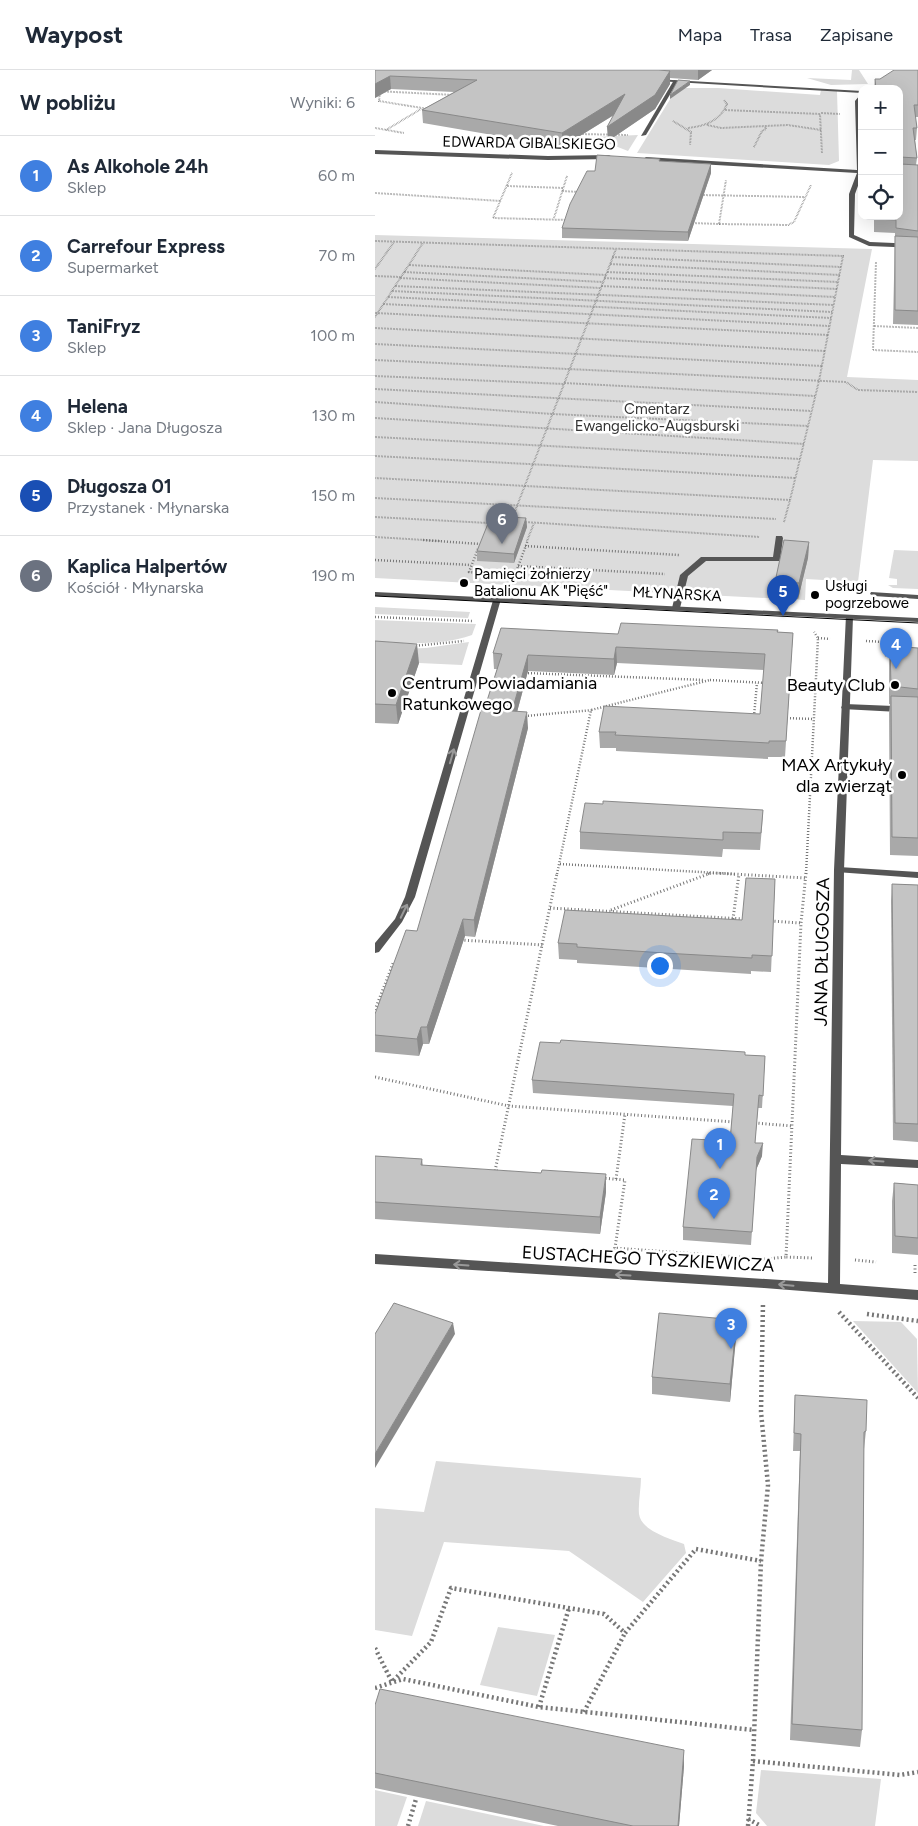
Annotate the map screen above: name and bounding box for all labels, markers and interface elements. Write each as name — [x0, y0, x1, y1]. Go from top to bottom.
text: Waypost — [25, 20, 123, 49]
text: Mapa — [678, 24, 722, 46]
text: Trasa — [750, 24, 792, 46]
text: Zapisane — [820, 24, 893, 46]
map controls — [858, 85, 903, 220]
button: + — [858, 85, 903, 130]
text: W pobliżu — [20, 90, 116, 115]
text: Wyniki: 6 — [290, 93, 355, 112]
button: − — [858, 130, 903, 175]
street label: EDWARDA GIBALSKIEGO — [442, 132, 616, 154]
text: As Alkohole 24h — [67, 155, 208, 178]
text: 1 — [33, 166, 39, 185]
text: 60 m — [318, 166, 355, 185]
button: locate — [858, 175, 903, 220]
text: Sklep — [67, 178, 106, 197]
text: Carrefour Express — [67, 235, 225, 258]
text: 2 — [31, 246, 41, 265]
text: 70 m — [319, 246, 355, 265]
text: Supermarket — [67, 258, 159, 277]
text: TaniFryz — [67, 315, 140, 338]
text: 3 — [32, 326, 40, 345]
text: 100 m — [310, 326, 355, 345]
text: Sklep — [67, 338, 106, 357]
text: Helena — [67, 395, 128, 418]
park label: Cmentarz Ewangelicko-Augsburski — [575, 400, 739, 435]
text: 4 — [31, 406, 41, 425]
text: 130 m — [312, 406, 355, 425]
text: Sklep · Jana Długosza — [67, 418, 222, 437]
text: Długosza 01 — [67, 475, 172, 498]
text: 5 — [31, 486, 41, 505]
text: 150 m — [311, 486, 355, 505]
text: Przystanek · Młynarska — [67, 498, 229, 517]
pin: 6 — [486, 503, 518, 544]
text: Kaplica Halpertów — [67, 555, 227, 578]
place label: Pamięci żołnierzy Batalionu AK "Pięść" — [474, 565, 608, 600]
text: 6 — [31, 566, 41, 585]
text: 190 m — [312, 566, 355, 585]
pin: 5 — [767, 575, 799, 616]
marker: Pamięci żołnierzy Batalionu AK "Pięść" — [458, 577, 470, 589]
place label: Usługi pogrzebowe — [825, 577, 909, 612]
text: Kościół · Młynarska — [67, 578, 204, 597]
street label: MŁYNARSKA — [632, 583, 722, 605]
marker: Usługi pogrzebowe — [809, 589, 821, 601]
pin: 4 — [880, 628, 912, 669]
place label: Centrum Powiadamiania Ratunkowego — [402, 672, 597, 715]
place label: Beauty Club — [787, 674, 885, 696]
marker: Beauty Club — [889, 679, 901, 691]
marker: Centrum Powiadamiania Ratunkowego — [386, 687, 398, 699]
one-way arrow — [448, 748, 458, 764]
place label: MAX Artykuły dla zwierząt — [781, 754, 893, 797]
marker: MAX Artykuły dla zwierząt — [896, 769, 908, 781]
street label: JANA DŁUGOSZA — [810, 877, 834, 1027]
one-way arrow — [399, 903, 409, 918]
your location — [647, 953, 673, 979]
pin: 1 — [704, 1128, 736, 1169]
one-way arrow — [869, 1157, 885, 1166]
pin: 2 — [698, 1178, 730, 1219]
street label: EUSTACHEGO TYSZKIEWICZA — [521, 1241, 775, 1277]
one-way arrow — [453, 1261, 469, 1270]
one-way arrow — [616, 1271, 632, 1280]
one-way arrow — [778, 1280, 794, 1289]
pin: 3 — [715, 1308, 747, 1349]

